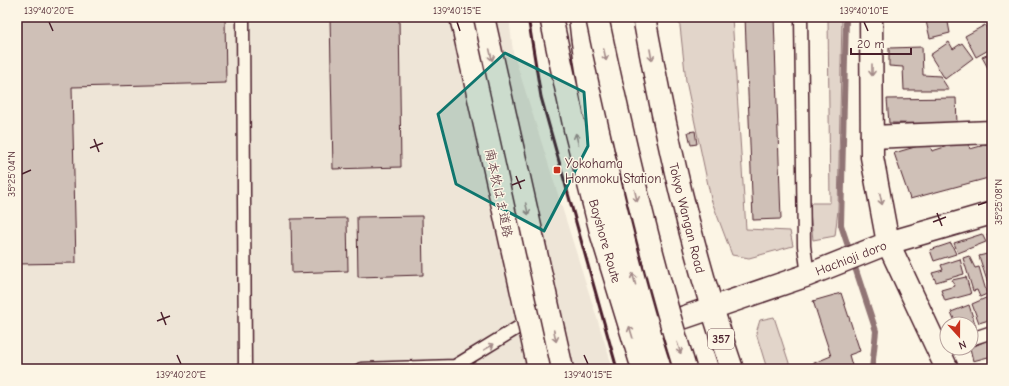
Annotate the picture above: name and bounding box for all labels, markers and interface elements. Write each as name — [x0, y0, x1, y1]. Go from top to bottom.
text: 139°40'20"E — [24, 5, 74, 17]
text: 139°40'15"E — [433, 5, 481, 17]
text: 139°40'10"E — [840, 5, 888, 17]
scale bar — [851, 30, 911, 56]
text: 20 m — [857, 37, 885, 51]
one-way arrow — [488, 48, 496, 61]
one-way arrow — [601, 48, 609, 61]
one-way arrow — [647, 48, 655, 61]
one-way arrow — [868, 63, 876, 76]
one-way arrow — [573, 133, 581, 146]
street label: 南本牧はま道路 — [482, 147, 516, 239]
text: 35°25'04"N — [6, 151, 18, 197]
place label: Yokohama Honmoku Station — [565, 156, 661, 186]
street label: Tokyo Wangan Road — [666, 161, 708, 275]
marker: Yokohama Honmoku Station — [552, 165, 562, 175]
text: 35°25'08"N — [993, 179, 1005, 225]
one-way arrow — [633, 189, 641, 202]
one-way arrow — [877, 192, 885, 205]
street label: Bayshore Route — [586, 197, 624, 285]
one-way arrow — [524, 202, 531, 215]
street label: Hachioji doro — [813, 238, 889, 278]
one-way arrow — [629, 273, 637, 286]
north arrow — [939, 316, 979, 356]
one-way arrow — [627, 326, 634, 339]
one-way arrow — [552, 329, 560, 342]
road number: 357 — [708, 329, 734, 349]
text: N — [957, 338, 968, 352]
one-way arrow — [676, 341, 683, 354]
one-way arrow — [483, 342, 495, 350]
text: 139°40'20"E — [156, 369, 206, 381]
text: 139°40'15"E — [564, 369, 612, 381]

